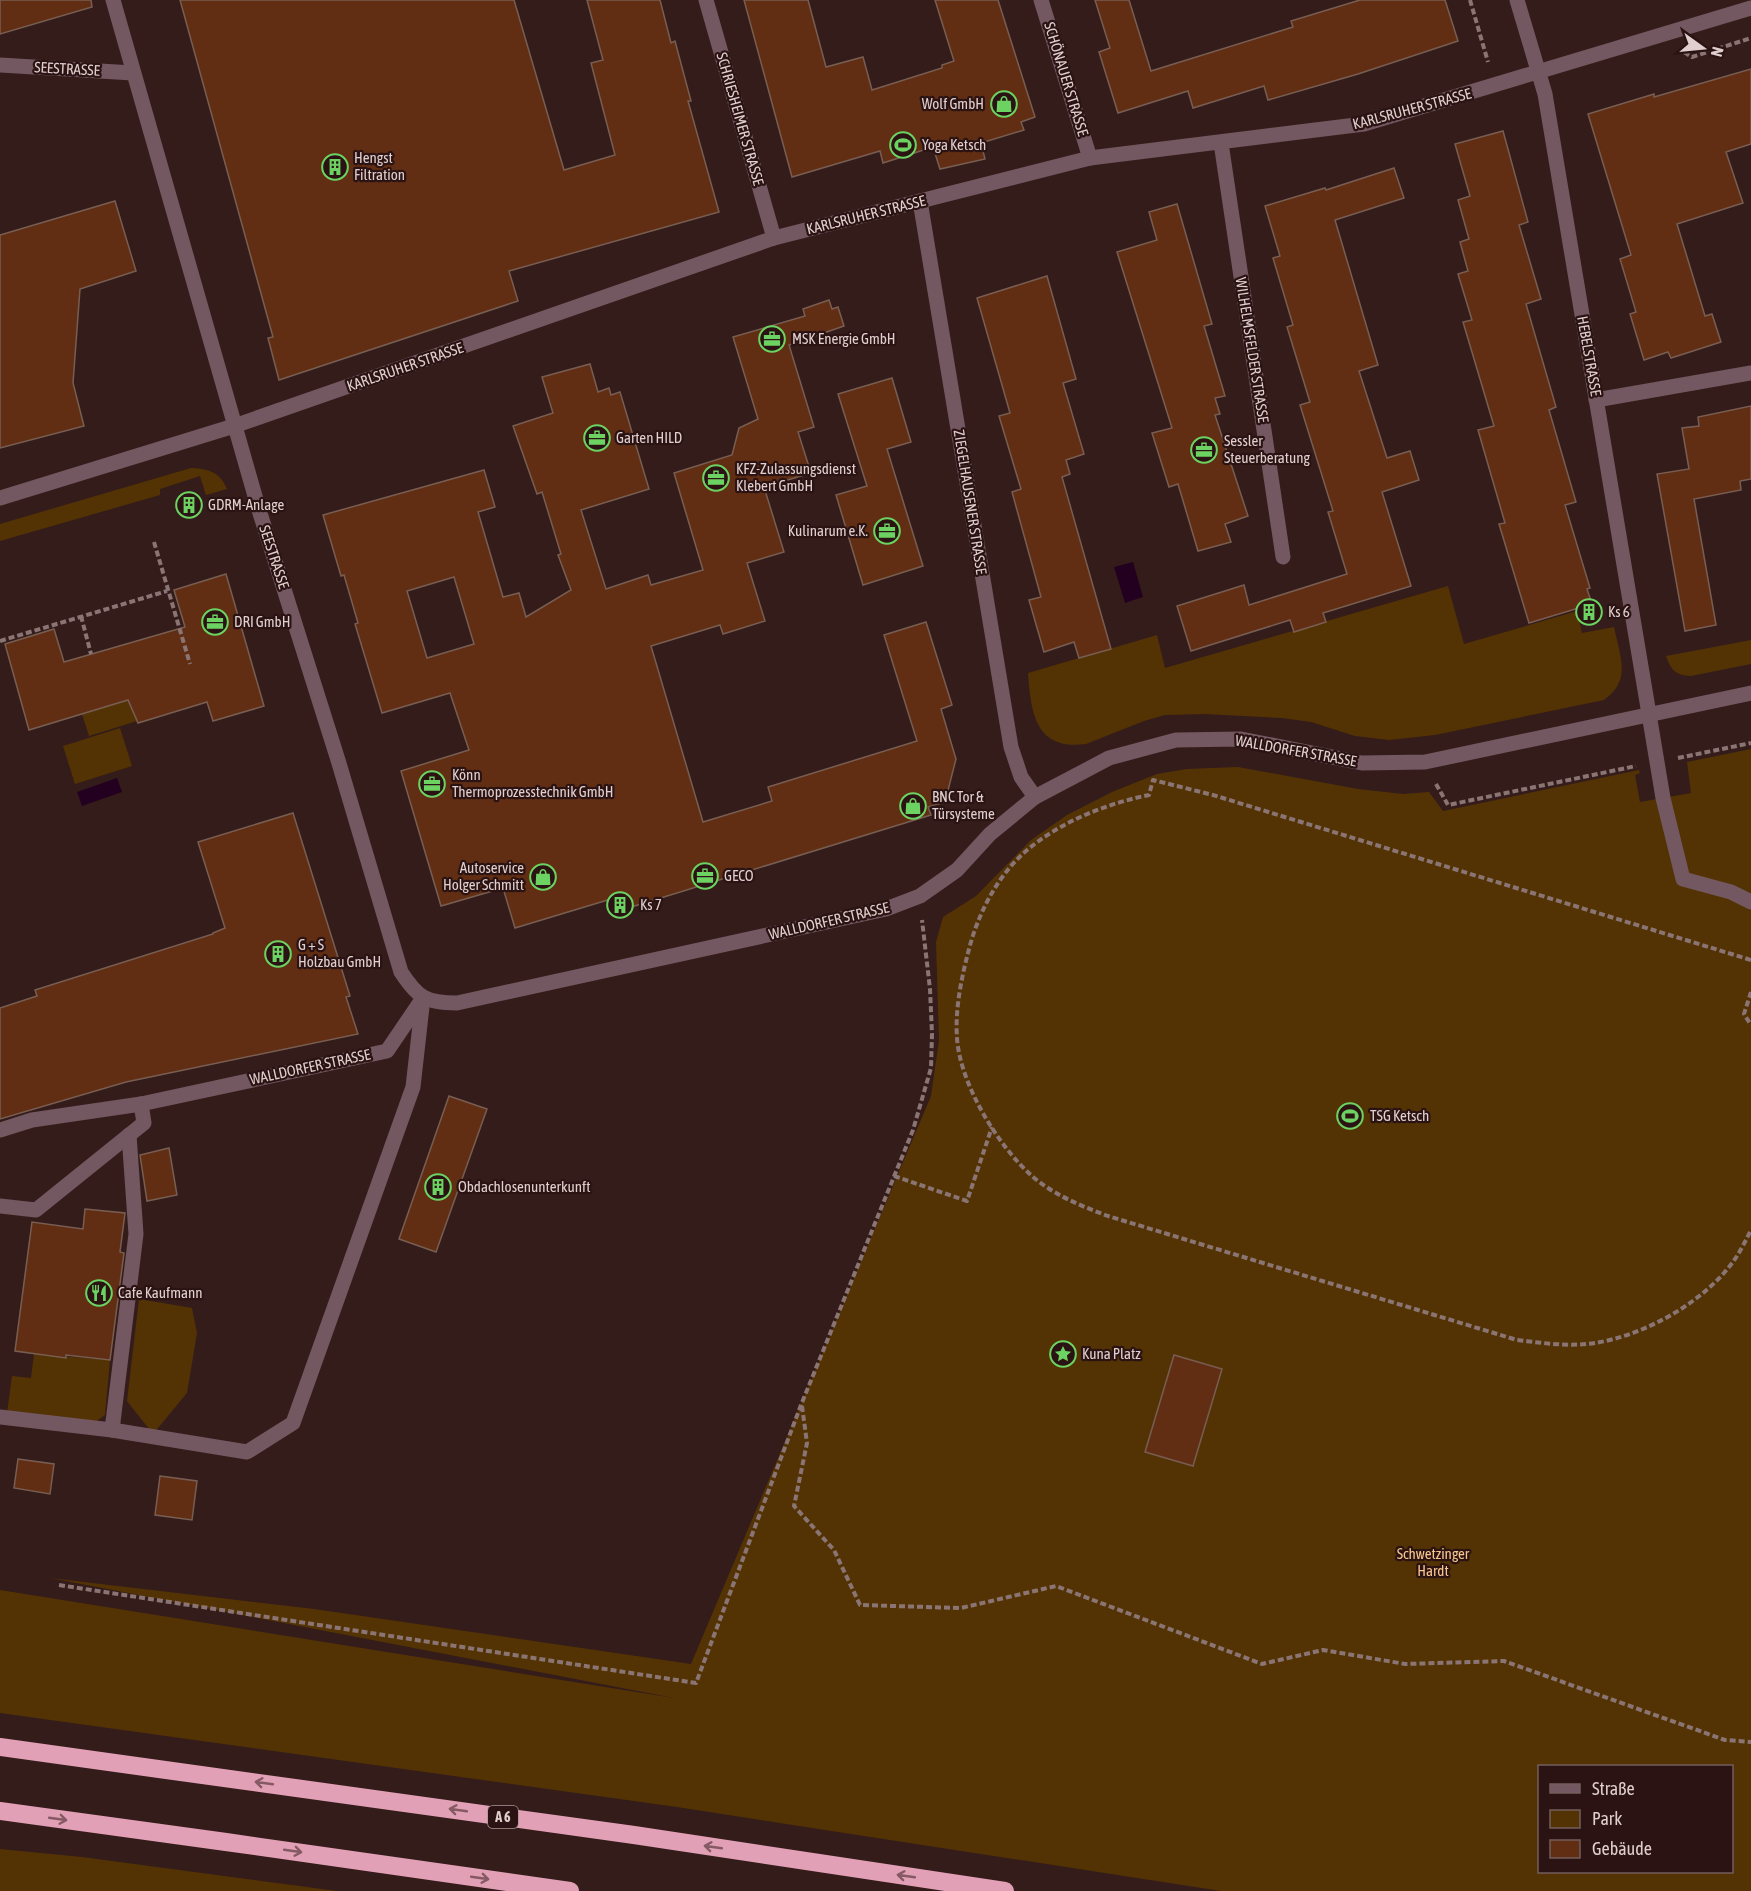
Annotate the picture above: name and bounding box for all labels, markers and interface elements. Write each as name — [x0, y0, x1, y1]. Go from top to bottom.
north arrow — [1673, 18, 1733, 78]
street label: SCHÖNAUER STRASSE — [1041, 20, 1092, 138]
text: N — [1708, 45, 1727, 59]
street label: SCHRIESHEIMER STRASSE — [713, 50, 768, 188]
street label: SEESTRASSE — [34, 58, 101, 79]
street label: KARLSRUHER STRASSE — [1351, 84, 1474, 133]
shop icon: Wolf GmbH — [989, 89, 1019, 119]
place label: Wolf GmbH — [922, 95, 984, 112]
sports icon: Yoga Ketsch — [888, 130, 918, 160]
place label: Yoga Ketsch — [922, 136, 986, 153]
place label: Hengst Filtration — [354, 149, 405, 183]
building icon: Hengst Filtration — [320, 152, 350, 182]
street label: KARLSRUHER STRASSE — [805, 191, 928, 238]
street label: WILHELMSFELDER STRASSE — [1233, 276, 1272, 424]
street label: HEBELSTRASSE — [1574, 314, 1605, 398]
office icon: MSK Energie GmbH — [757, 324, 787, 354]
place label: MSK Energie GmbH — [792, 330, 896, 347]
street label: KARLSRUHER STRASSE — [344, 338, 466, 394]
office icon: Garten HILD — [582, 423, 612, 453]
street label: ZIEGELHAUSENER STRASSE — [951, 428, 990, 576]
place label: Garten HILD — [616, 429, 682, 446]
place label: Sessler Steuerberatung — [1224, 432, 1311, 466]
office icon: Sessler Steuerberatung — [1189, 435, 1219, 465]
place label: KFZ-Zulassungsdienst Klebert GmbH — [736, 460, 856, 494]
office icon: KFZ-Zulassungsdienst Klebert GmbH — [701, 463, 731, 493]
building icon: GDRM-Anlage — [174, 490, 204, 520]
place label: GDRM-Anlage — [208, 496, 284, 513]
office icon: Kulinarum e.K. — [872, 516, 902, 546]
place label: Kulinarum e.K. — [788, 522, 868, 539]
street label: SEESTRASSE — [256, 523, 293, 591]
building icon: Ks 6 — [1574, 597, 1604, 627]
place label: Ks 6 — [1608, 603, 1630, 620]
office icon: DRI GmbH — [200, 607, 230, 637]
place label: DRI GmbH — [234, 613, 290, 630]
street label: WALLDORFER STRASSE — [1234, 731, 1359, 770]
place label: Könn Thermoprozesstechnik GmbH — [452, 766, 613, 800]
office icon: Könn Thermoprozesstechnik GmbH — [417, 769, 447, 799]
place label: BNC Tor & Türsysteme — [932, 788, 995, 822]
shop icon: BNC Tor & Türsysteme — [898, 791, 928, 821]
place label: Autoservice Holger Schmitt — [443, 859, 524, 893]
office icon: GECO — [690, 861, 720, 891]
shop icon: Autoservice Holger Schmitt — [528, 862, 558, 892]
place label: GECO — [724, 867, 754, 884]
building icon: Ks 7 — [605, 890, 635, 920]
place label: Ks 7 — [640, 896, 662, 913]
street label: WALLDORFER STRASSE — [767, 898, 891, 943]
place label: G + S Holzbau GmbH — [298, 936, 381, 970]
building icon: G + S Holzbau GmbH — [263, 939, 293, 969]
street label: WALLDORFER STRASSE — [248, 1045, 372, 1088]
sports icon: TSG Ketsch — [1335, 1101, 1365, 1131]
place label: TSG Ketsch — [1370, 1107, 1429, 1124]
building icon: Obdachlosenunterkunft — [423, 1172, 453, 1202]
place label: Obdachlosenunterkunft — [458, 1178, 591, 1195]
restaurant icon: Cafe Kaufmann — [84, 1278, 114, 1308]
place label: Cafe Kaufmann — [118, 1284, 202, 1301]
place icon: Kuna Platz — [1048, 1339, 1078, 1369]
place label: Kuna Platz — [1082, 1345, 1141, 1362]
park label: Schwetzinger Hardt — [1397, 1545, 1470, 1579]
legend — [1538, 1765, 1733, 1873]
one-way arrow — [255, 1778, 275, 1789]
text: Straße — [1592, 1778, 1635, 1799]
one-way arrow — [448, 1805, 468, 1816]
road number: A 6 — [488, 1806, 518, 1828]
text: Park — [1592, 1808, 1622, 1829]
one-way arrow — [48, 1814, 67, 1825]
text: Gebäude — [1592, 1838, 1652, 1859]
one-way arrow — [704, 1842, 723, 1853]
one-way arrow — [282, 1845, 302, 1856]
one-way arrow — [896, 1870, 916, 1881]
one-way arrow — [470, 1872, 489, 1883]

